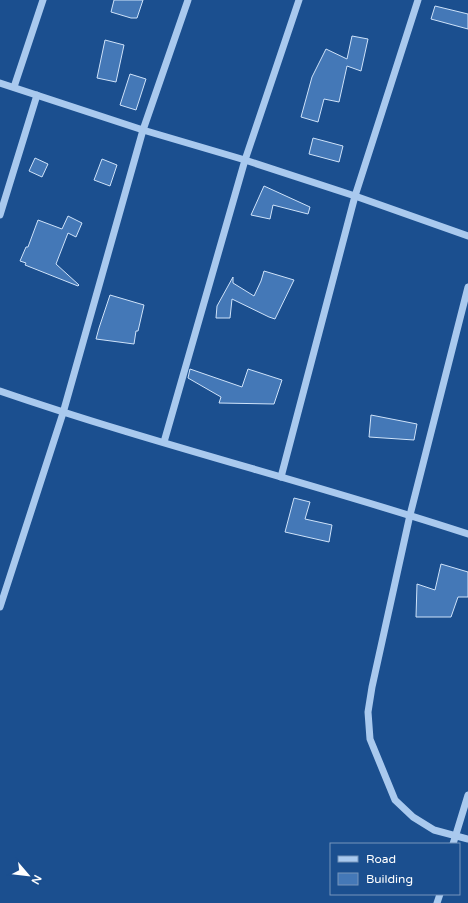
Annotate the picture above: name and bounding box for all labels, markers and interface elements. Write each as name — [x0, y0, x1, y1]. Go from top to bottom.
legend — [330, 843, 460, 895]
text: Road — [366, 852, 396, 866]
north arrow — [8, 855, 48, 895]
text: Building — [366, 872, 413, 886]
text: N — [29, 873, 44, 886]

